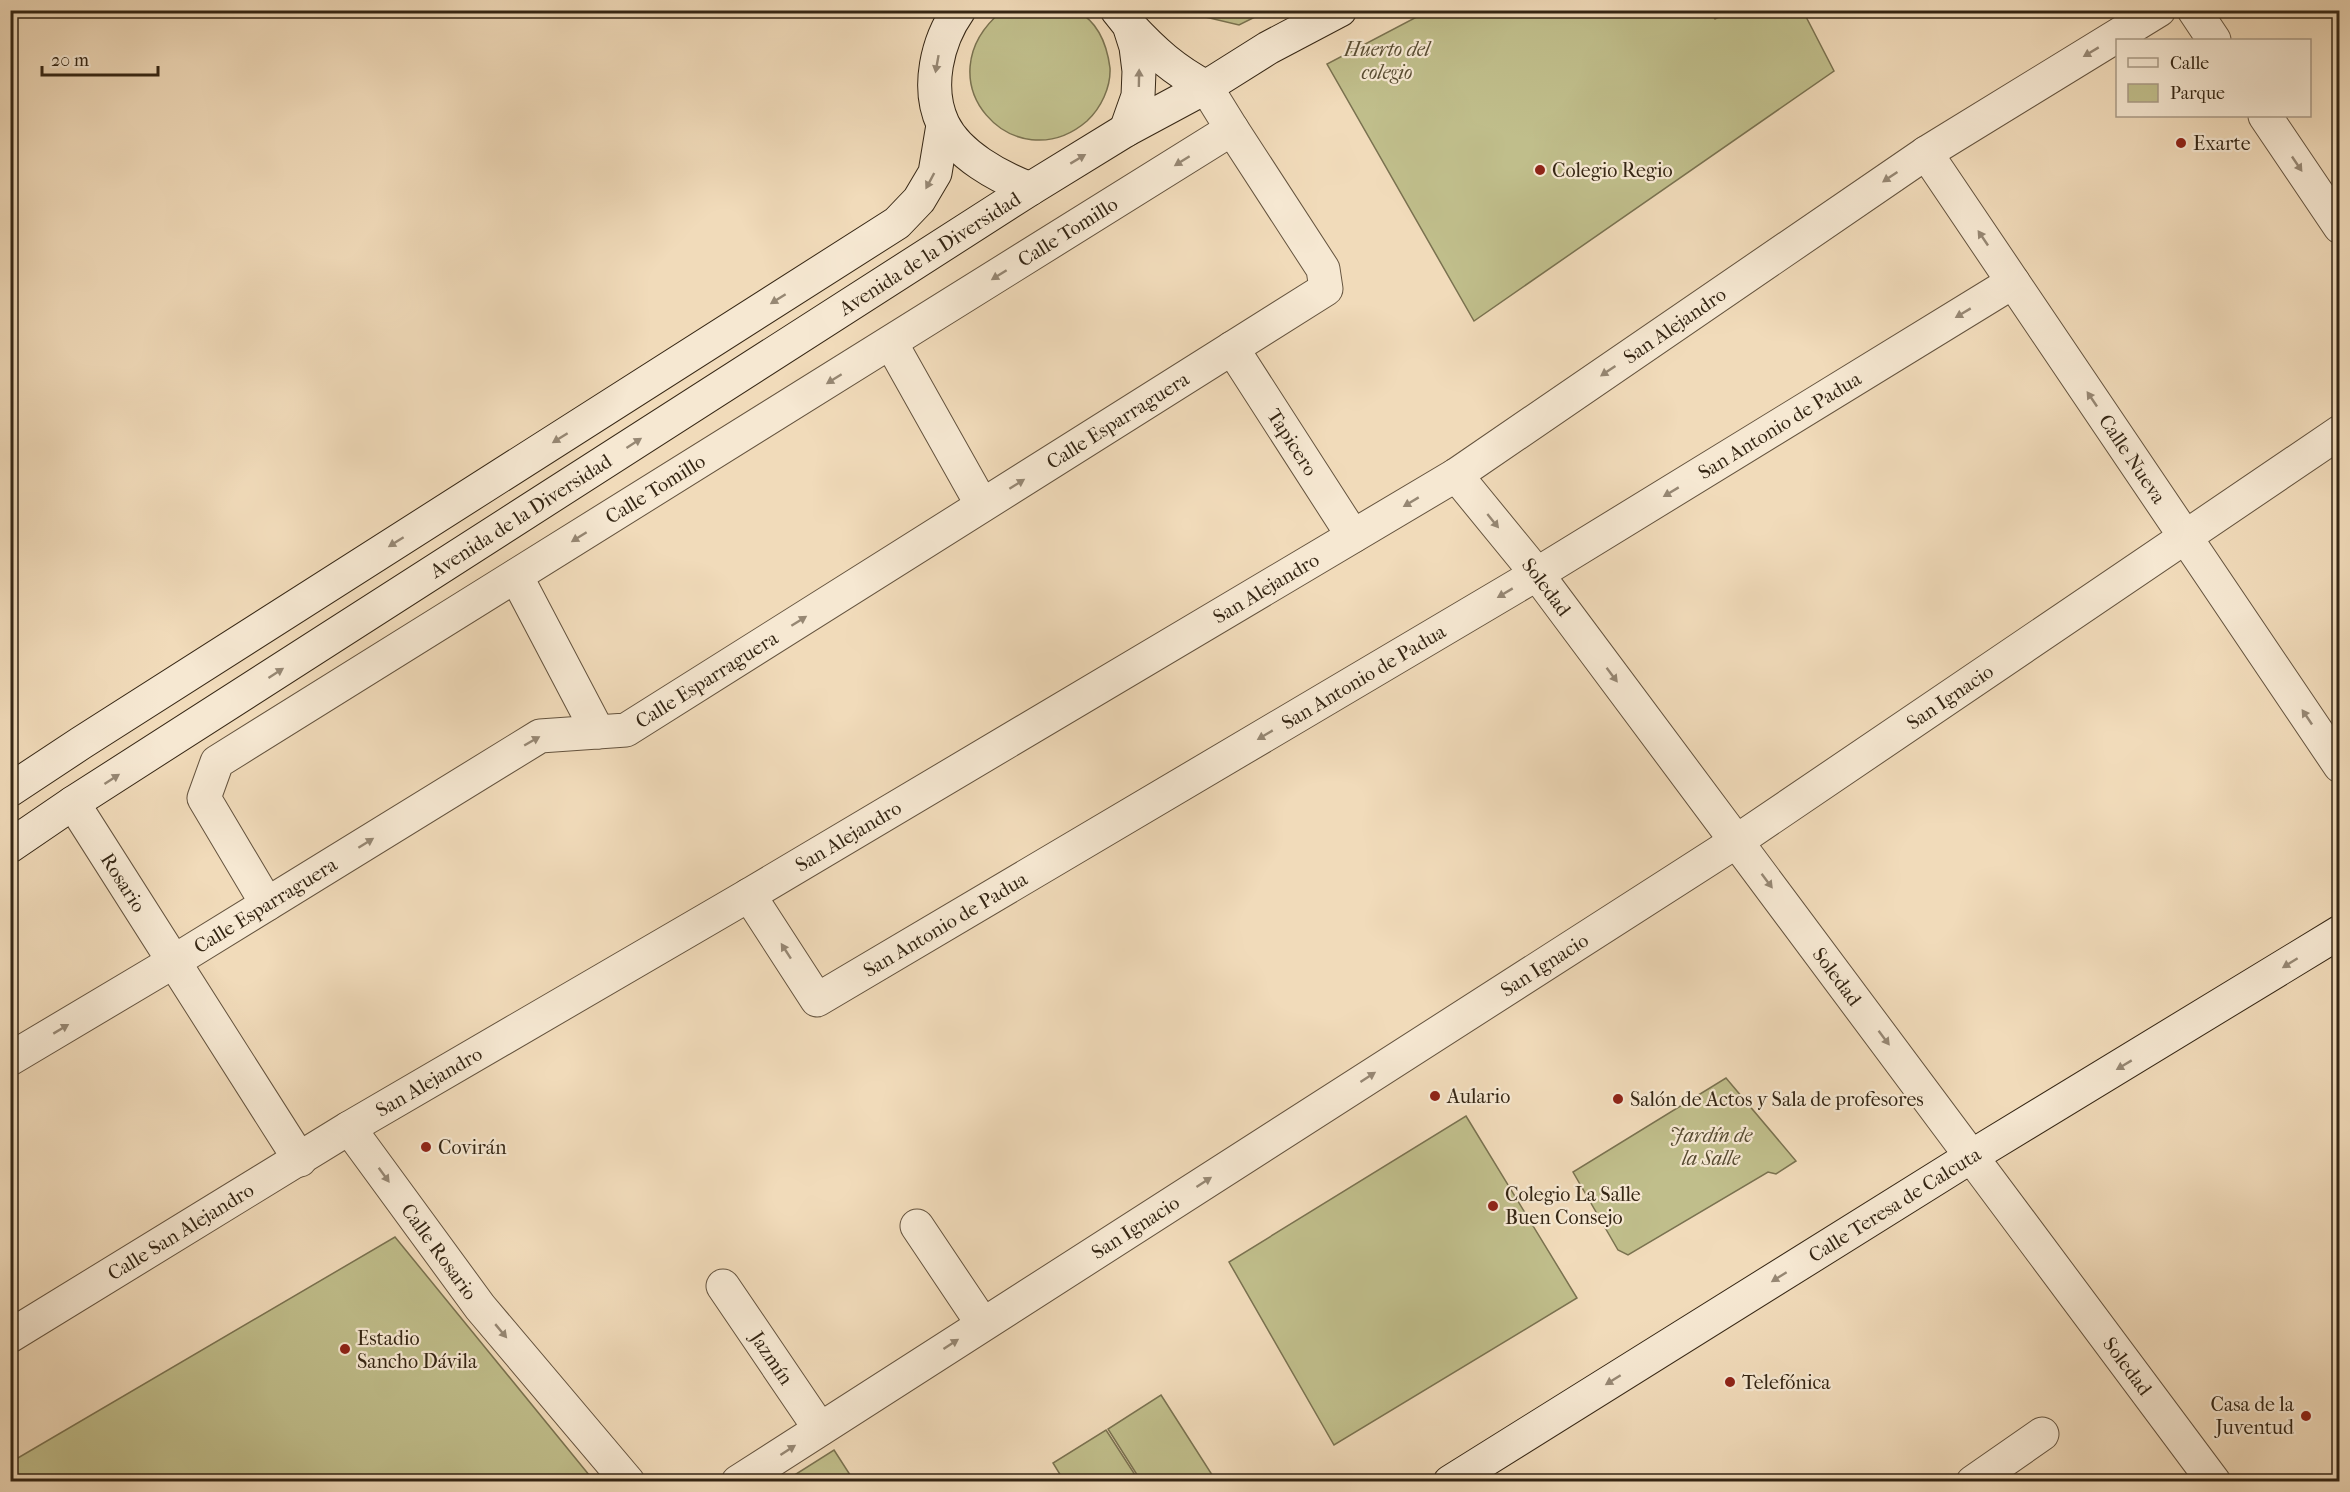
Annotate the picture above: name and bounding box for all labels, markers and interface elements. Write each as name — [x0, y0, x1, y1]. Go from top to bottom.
park label: Huerto del colegio — [1343, 38, 1432, 84]
scale bar — [42, 39, 158, 77]
legend — [2116, 39, 2311, 117]
one-way arrow — [2083, 46, 2099, 57]
text: 20 m — [51, 50, 89, 71]
text: Calle — [2170, 53, 2209, 74]
one-way arrow — [932, 54, 941, 73]
one-way arrow — [1134, 69, 1143, 88]
text: Parque — [2170, 83, 2225, 104]
place label: Exarte — [2193, 132, 2251, 155]
marker: Exarte — [2174, 136, 2188, 150]
one-way arrow — [1070, 154, 1086, 165]
one-way arrow — [1174, 155, 1190, 166]
one-way arrow — [2291, 156, 2302, 172]
place label: Colegio Regio — [1552, 159, 1673, 182]
marker: Colegio Regio — [1533, 163, 1547, 177]
one-way arrow — [1882, 171, 1898, 182]
one-way arrow — [925, 173, 935, 190]
street label: Avenida de la Diversidad — [834, 187, 1026, 321]
street label: Calle Tomillo — [1014, 192, 1122, 272]
one-way arrow — [1977, 230, 1989, 246]
one-way arrow — [991, 270, 1007, 281]
street label: San Alejandro — [1619, 282, 1731, 369]
one-way arrow — [770, 293, 786, 304]
one-way arrow — [1955, 307, 1971, 318]
one-way arrow — [1601, 365, 1617, 377]
street label: Calle Esparraguera — [1043, 367, 1194, 474]
street label: San Antonio de Padua — [1694, 367, 1866, 484]
one-way arrow — [826, 373, 842, 384]
one-way arrow — [2087, 391, 2098, 407]
street label: Tapicero — [1262, 405, 1322, 480]
street label: Calle Nueva — [2094, 410, 2171, 509]
one-way arrow — [552, 432, 568, 443]
one-way arrow — [626, 437, 642, 448]
street label: Avenida de la Diversidad — [425, 449, 617, 584]
street label: Calle Tomillo — [601, 449, 710, 529]
one-way arrow — [1009, 478, 1025, 489]
one-way arrow — [1663, 486, 1679, 497]
one-way arrow — [1402, 497, 1419, 507]
one-way arrow — [1486, 513, 1499, 528]
one-way arrow — [571, 532, 587, 543]
one-way arrow — [388, 537, 404, 548]
street label: San Alejandro — [1209, 548, 1323, 629]
street label: Soledad — [1517, 554, 1576, 622]
one-way arrow — [1496, 588, 1513, 598]
one-way arrow — [791, 616, 807, 627]
street label: San Antonio de Padua — [1278, 619, 1450, 735]
street label: Calle Esparraguera — [631, 626, 783, 733]
street label: San Ignacio — [1902, 660, 1998, 735]
one-way arrow — [267, 667, 283, 679]
one-way arrow — [1606, 667, 1618, 682]
one-way arrow — [2301, 710, 2313, 726]
one-way arrow — [1256, 730, 1273, 740]
one-way arrow — [524, 736, 541, 746]
one-way arrow — [103, 773, 120, 784]
street label: San Alejandro — [791, 796, 906, 877]
one-way arrow — [358, 838, 374, 849]
street label: Rosario — [96, 849, 150, 916]
street label: Calle Esparraguera — [190, 852, 342, 958]
street label: San Antonio de Padua — [859, 867, 1032, 982]
one-way arrow — [1761, 873, 1773, 889]
street label: San Ignacio — [1496, 928, 1593, 1002]
one-way arrow — [780, 942, 791, 959]
street label: Soledad — [1808, 943, 1867, 1011]
one-way arrow — [2282, 957, 2298, 968]
one-way arrow — [53, 1024, 69, 1035]
one-way arrow — [1877, 1030, 1889, 1045]
street label: San Alejandro — [372, 1042, 486, 1122]
one-way arrow — [2116, 1059, 2132, 1070]
one-way arrow — [1360, 1071, 1376, 1082]
place label: Aulario — [1446, 1085, 1510, 1108]
place label: Salón de Actos y Sala de profesores — [1630, 1088, 1924, 1111]
marker: Aulario — [1428, 1089, 1442, 1103]
marker: Salón de Actos y Sala de profesores — [1611, 1092, 1625, 1106]
park label: Jardín de la Salle — [1670, 1124, 1753, 1170]
place label: Covirán — [438, 1136, 507, 1159]
marker: Covirán — [419, 1140, 433, 1154]
street label: Calle Teresa de Calcuta — [1804, 1142, 1986, 1267]
one-way arrow — [378, 1167, 390, 1183]
one-way arrow — [1196, 1176, 1212, 1187]
street label: Calle San Alejandro — [104, 1178, 258, 1285]
place label: Colegio La Salle Buen Consejo — [1505, 1183, 1641, 1229]
street label: San Ignacio — [1087, 1191, 1184, 1264]
street label: Calle Rosario — [396, 1199, 482, 1304]
marker: Colegio La Salle Buen Consejo — [1486, 1199, 1500, 1213]
one-way arrow — [1771, 1271, 1787, 1282]
one-way arrow — [494, 1323, 507, 1339]
street label: Jazmín — [744, 1326, 798, 1390]
place label: Estadio Sancho Dávila — [357, 1327, 478, 1373]
street label: Soledad — [2098, 1333, 2157, 1401]
one-way arrow — [943, 1338, 959, 1349]
marker: Estadio Sancho Dávila — [338, 1342, 352, 1356]
place label: Telefónica — [1742, 1371, 1831, 1394]
one-way arrow — [1605, 1374, 1621, 1385]
marker: Telefónica — [1723, 1375, 1737, 1389]
place label: Casa de la Juventud — [2211, 1393, 2295, 1439]
marker: Casa de la Juventud — [2299, 1409, 2313, 1423]
one-way arrow — [779, 1444, 795, 1456]

